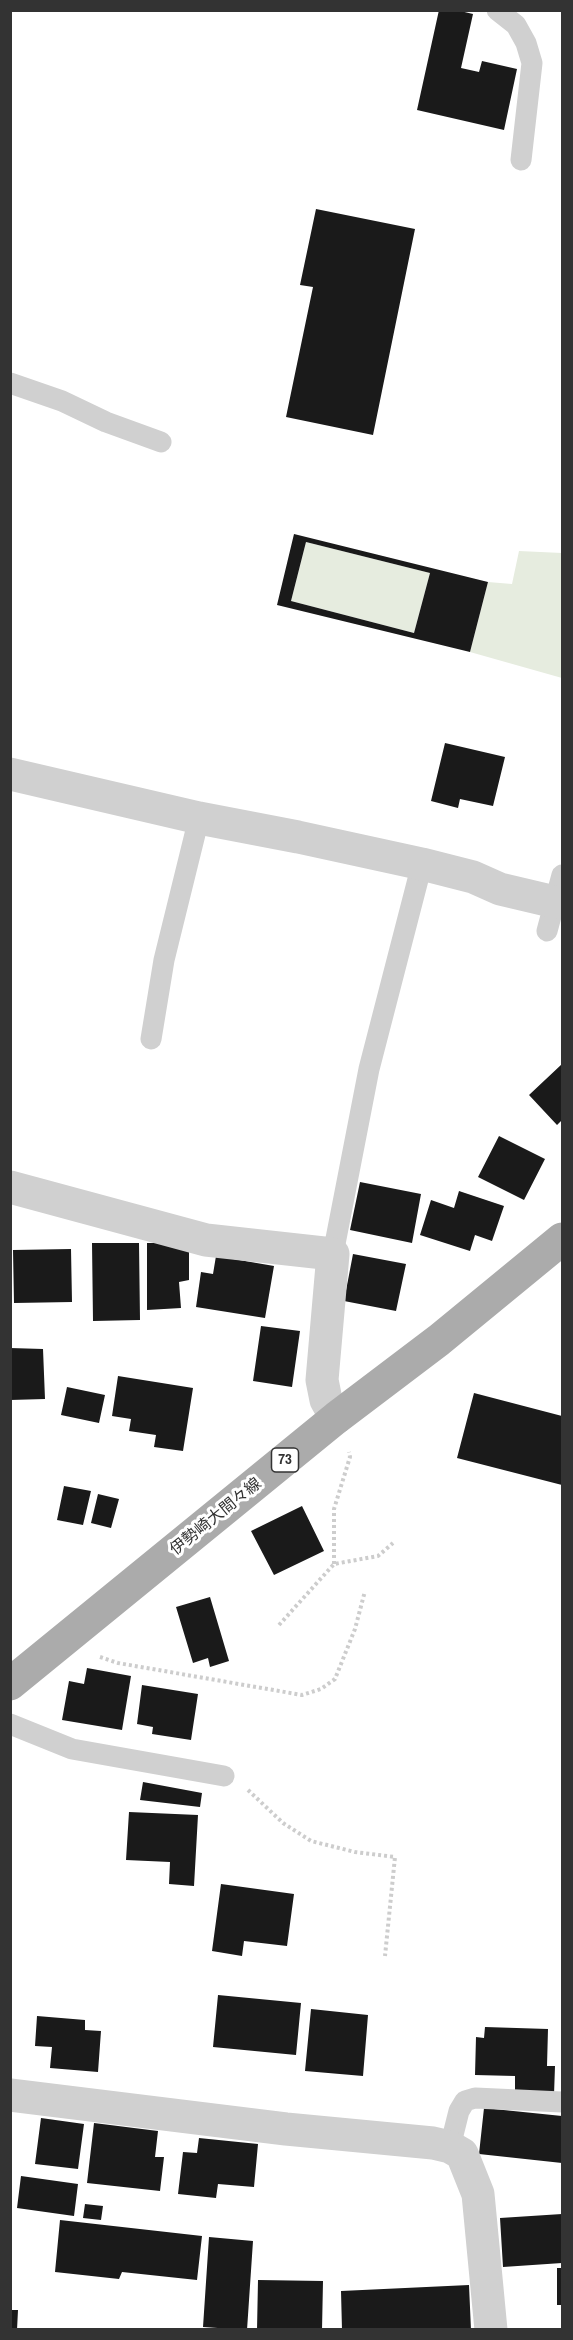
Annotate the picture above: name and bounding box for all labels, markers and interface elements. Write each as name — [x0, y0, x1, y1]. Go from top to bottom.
road number: 73 — [272, 1448, 298, 1472]
street label: 伊勢崎大間々線 — [166, 1474, 266, 1560]

